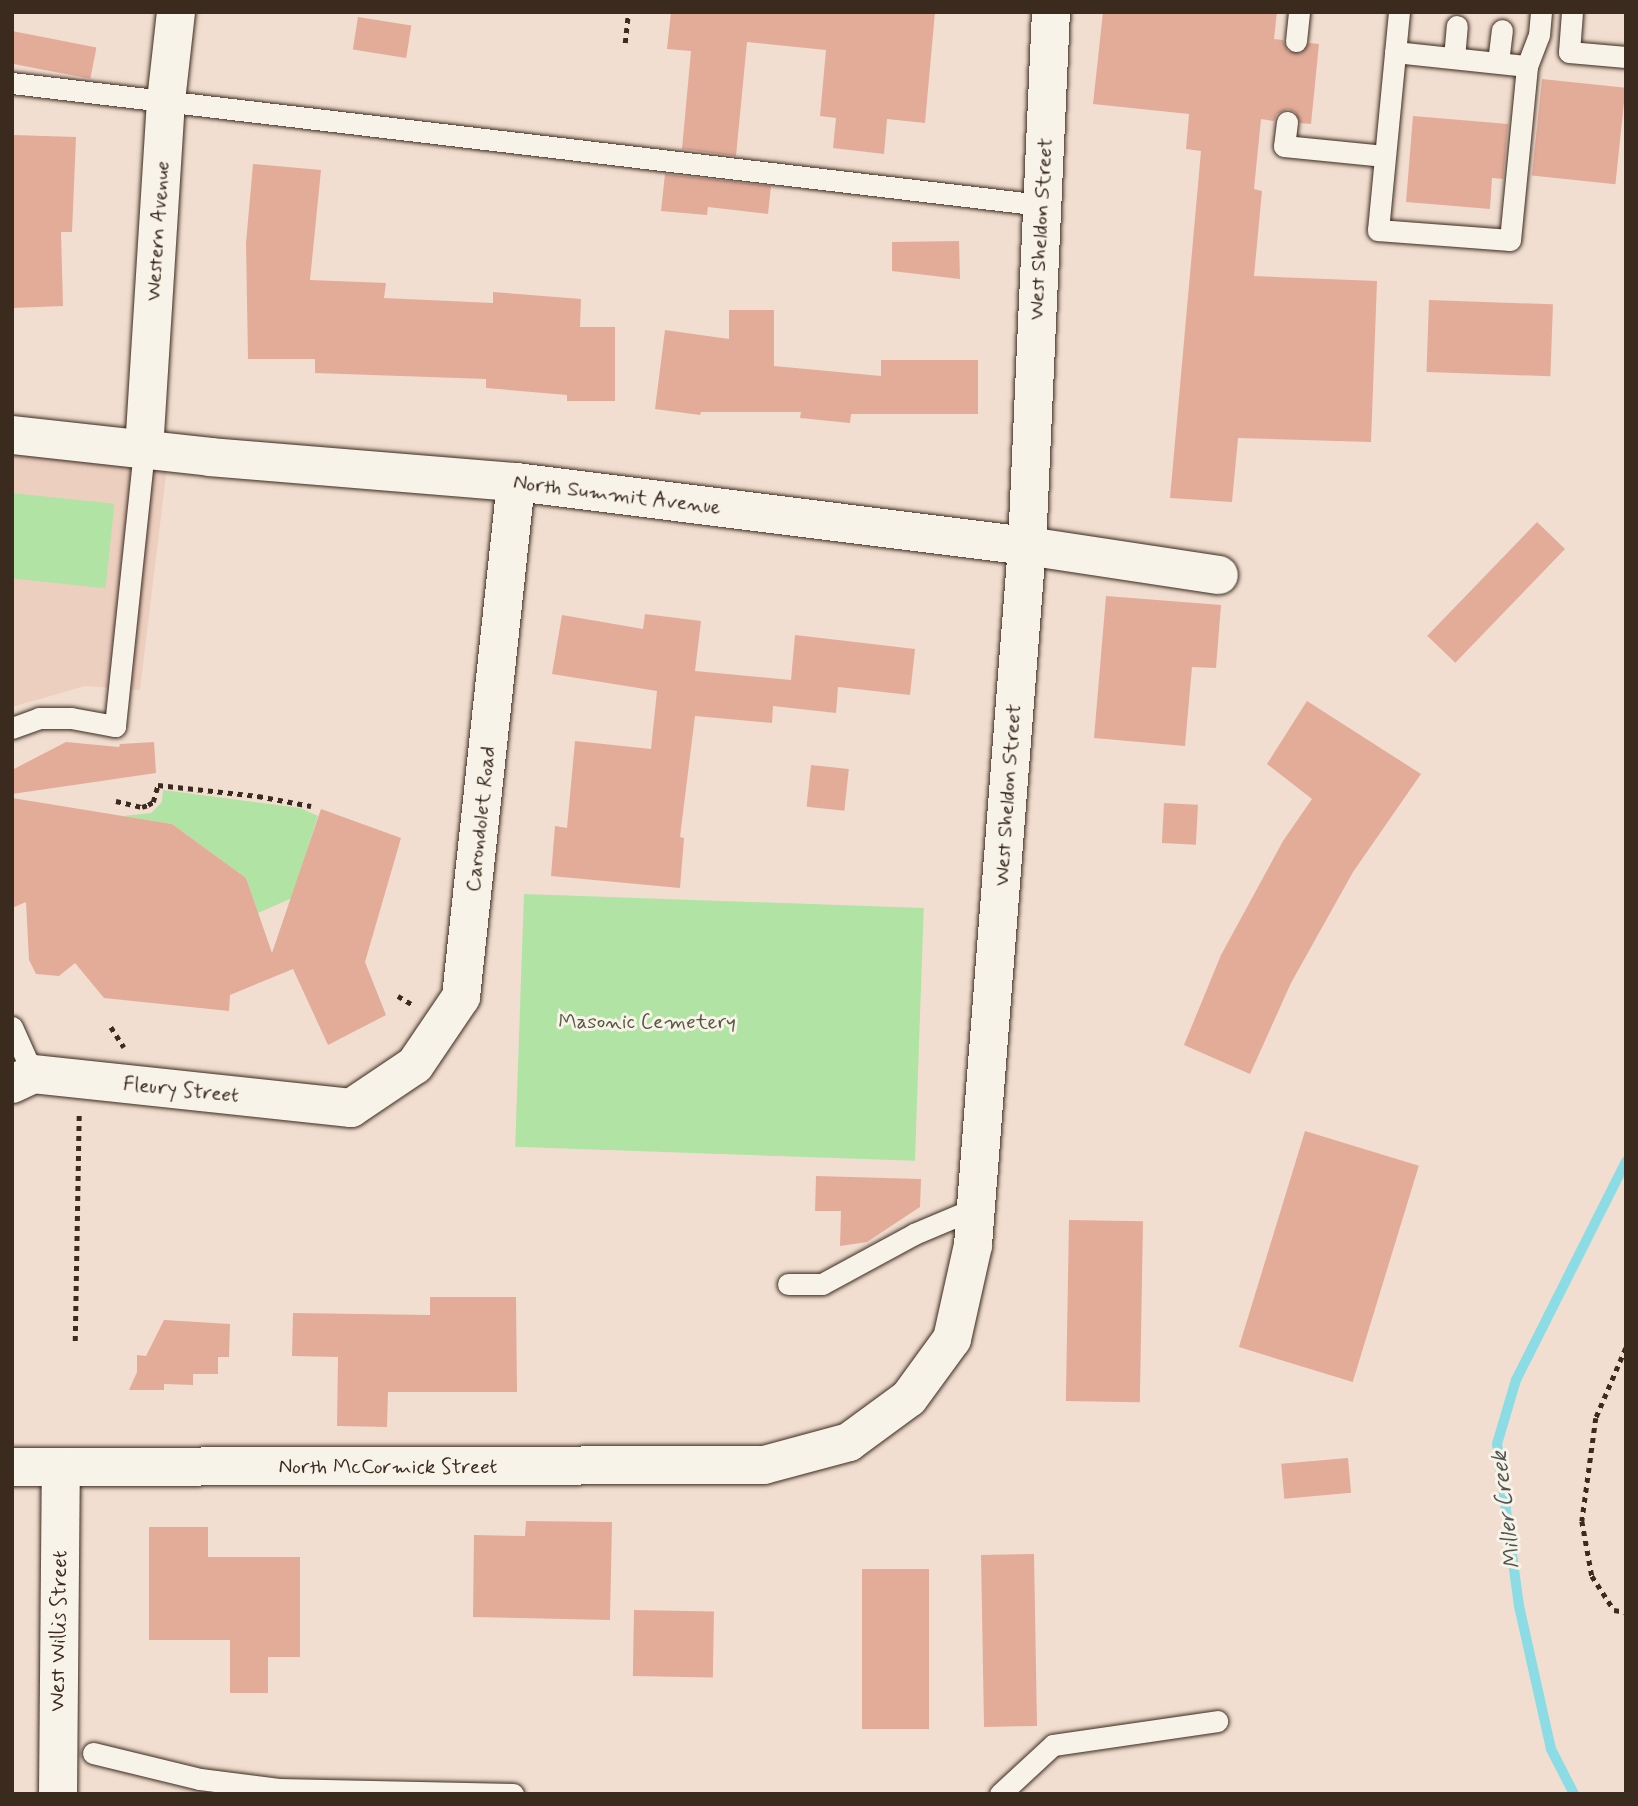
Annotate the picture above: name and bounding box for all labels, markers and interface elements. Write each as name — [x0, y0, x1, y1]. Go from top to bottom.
street label: West Sheldon Street — [1024, 138, 1058, 320]
street label: Western Avenue — [140, 158, 176, 304]
street label: North Summit Avenue — [513, 470, 721, 520]
street label: West Sheldon Street — [989, 704, 1027, 886]
street label: Carondolet Road — [461, 745, 501, 893]
park label: Masonic Cemetery — [559, 1009, 735, 1035]
street label: Fleury Street — [120, 1071, 242, 1109]
water label: Miller Creek — [1486, 1449, 1528, 1571]
street label: North McCormick Street — [277, 1454, 499, 1480]
street label: West Willis Street — [45, 1548, 73, 1714]

